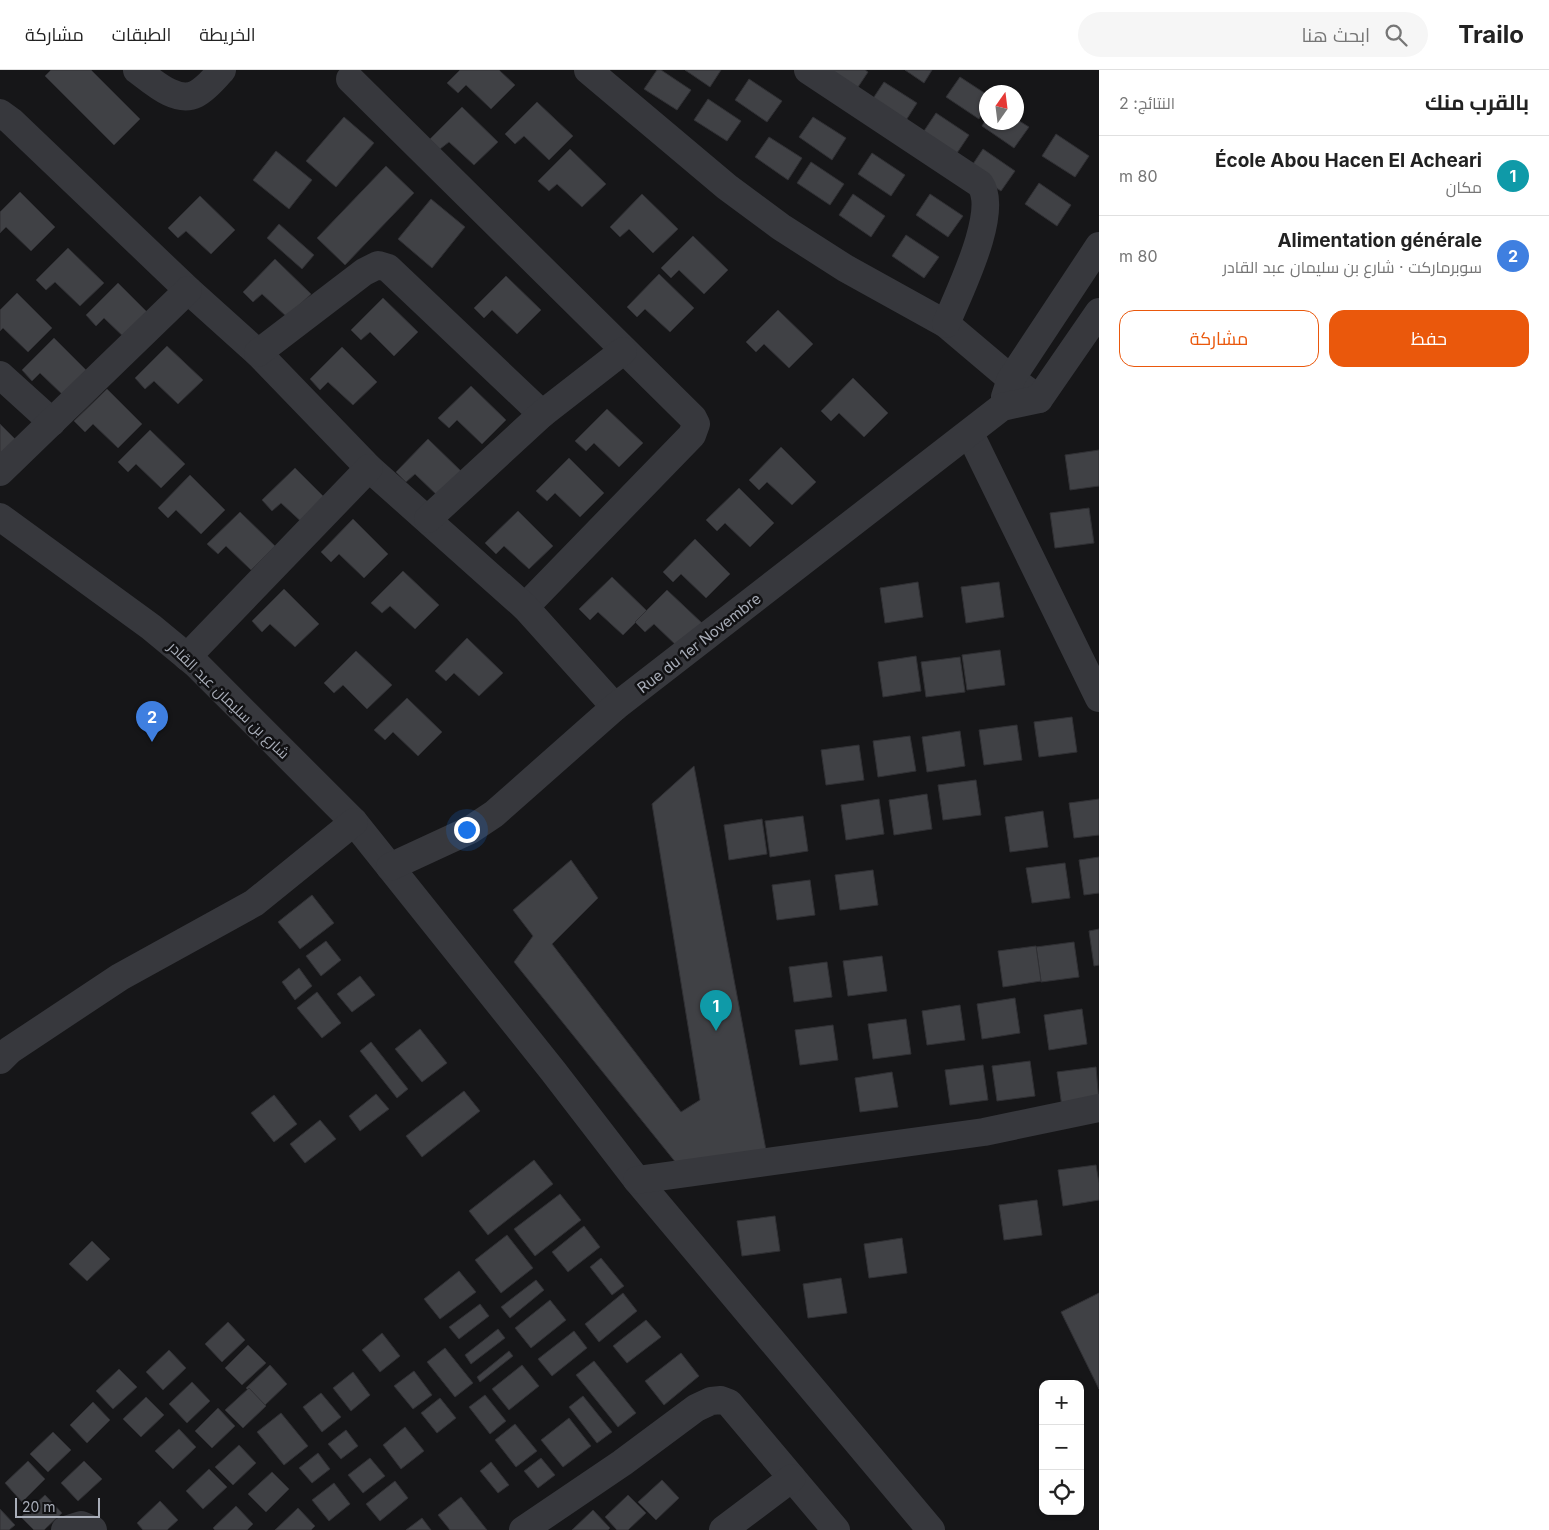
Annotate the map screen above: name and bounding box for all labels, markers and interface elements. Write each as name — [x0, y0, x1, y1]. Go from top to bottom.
search box — [1078, 12, 1428, 57]
text: Trailo — [1458, 20, 1524, 49]
icon: search — [1382, 21, 1410, 49]
text: مشاركة — [25, 24, 84, 45]
text: الطبقات — [112, 24, 171, 45]
text: الخريطة — [199, 24, 256, 45]
text: ابحث هنا — [1301, 24, 1370, 47]
north arrow — [979, 85, 1024, 130]
text: بالقرب منك — [1425, 90, 1529, 115]
text: النتائج: 2 — [1119, 93, 1175, 113]
text: École Abou Hacen El Acheari — [1215, 149, 1482, 172]
text: 80 m — [1119, 166, 1158, 186]
text: 1 — [1510, 166, 1516, 186]
text: مكان — [1446, 177, 1482, 197]
text: Alimentation générale — [1277, 229, 1482, 252]
text: 80 m — [1119, 246, 1158, 266]
text: 2 — [1508, 246, 1518, 266]
text: سوبرماركت · شارع بن سليمان عبد القادر — [1223, 257, 1482, 277]
button: مشاركة — [1119, 310, 1319, 367]
button: حفظ — [1329, 310, 1529, 367]
street label: Rue du 1er Novembre — [633, 589, 765, 697]
street label: شارع بن سليمان عبد القادر — [162, 637, 294, 764]
pin: 2 — [136, 701, 168, 742]
your location — [454, 817, 480, 843]
pin: 1 — [700, 990, 732, 1031]
map controls — [1039, 1380, 1084, 1515]
button: + — [1039, 1380, 1084, 1425]
button: − — [1039, 1425, 1084, 1470]
button: locate — [1039, 1470, 1084, 1515]
scale bar — [15, 1495, 100, 1518]
text: 20 m — [22, 1498, 56, 1515]

